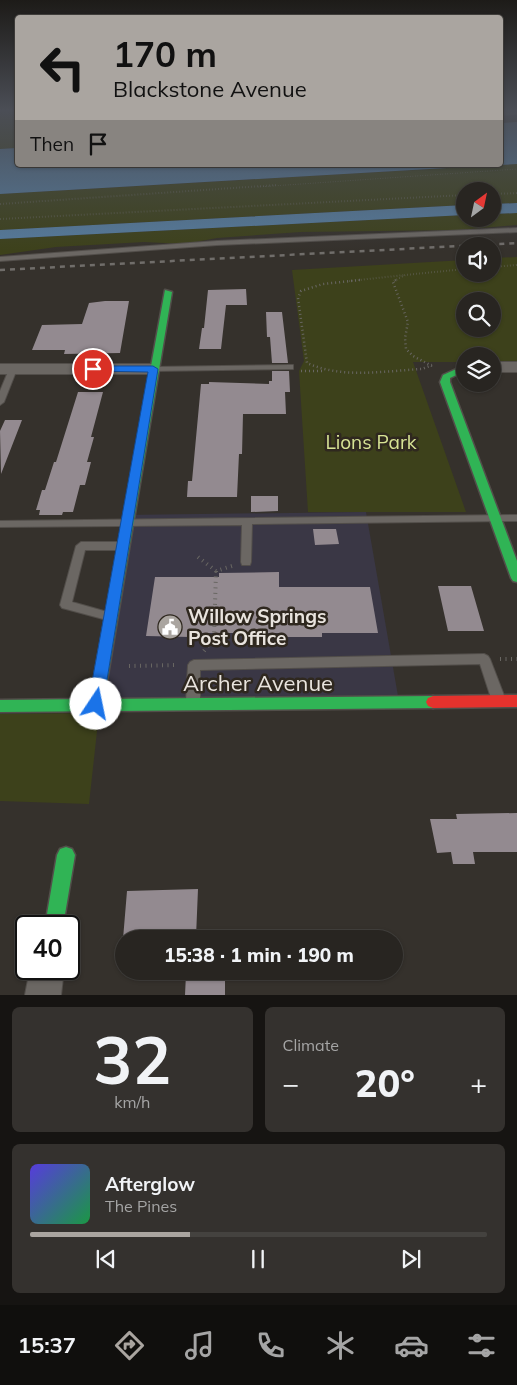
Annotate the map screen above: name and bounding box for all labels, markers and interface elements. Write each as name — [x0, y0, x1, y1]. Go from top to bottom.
text: 170 m — [113, 32, 217, 76]
icon: left — [30, 35, 95, 100]
text: Blackstone Avenue — [113, 75, 307, 103]
icon: arrive — [84, 130, 112, 158]
text: Then — [30, 132, 74, 156]
north arrow — [456, 182, 501, 228]
map controls — [456, 182, 501, 392]
button: sound — [456, 237, 501, 282]
button: search — [456, 292, 501, 337]
button: layers — [456, 347, 501, 392]
pin — [72, 348, 114, 390]
icon: arrive — [79, 355, 107, 383]
park label: Lions Park — [325, 430, 417, 454]
place label: Willow Springs Post Office — [188, 604, 326, 650]
public building icon: Willow Springs Post Office — [157, 614, 183, 640]
street label: Archer Avenue — [183, 669, 333, 697]
position arrow — [69, 677, 121, 729]
speed limit sign: 40 — [15, 915, 80, 980]
text: 15:38 · 1 min · 190 m — [164, 943, 354, 967]
text: 32 — [93, 1019, 171, 1100]
text: Climate — [283, 1035, 339, 1055]
text: 20° — [355, 1059, 415, 1107]
text: − — [283, 1066, 299, 1101]
text: + — [470, 1066, 487, 1101]
text: km/h — [114, 1092, 150, 1112]
text: Afterglow — [105, 1172, 195, 1196]
text: The Pines — [105, 1196, 177, 1216]
icon: previous — [92, 1245, 120, 1273]
icon: pause — [244, 1245, 272, 1273]
icon: next — [397, 1245, 425, 1273]
icon: directions — [112, 1328, 147, 1363]
icon: music — [182, 1328, 217, 1363]
icon: phone — [253, 1328, 288, 1363]
icon: climate — [323, 1328, 358, 1363]
icon: car — [394, 1328, 429, 1363]
icon: filters — [464, 1328, 499, 1363]
text: 15:37 — [18, 1331, 76, 1359]

